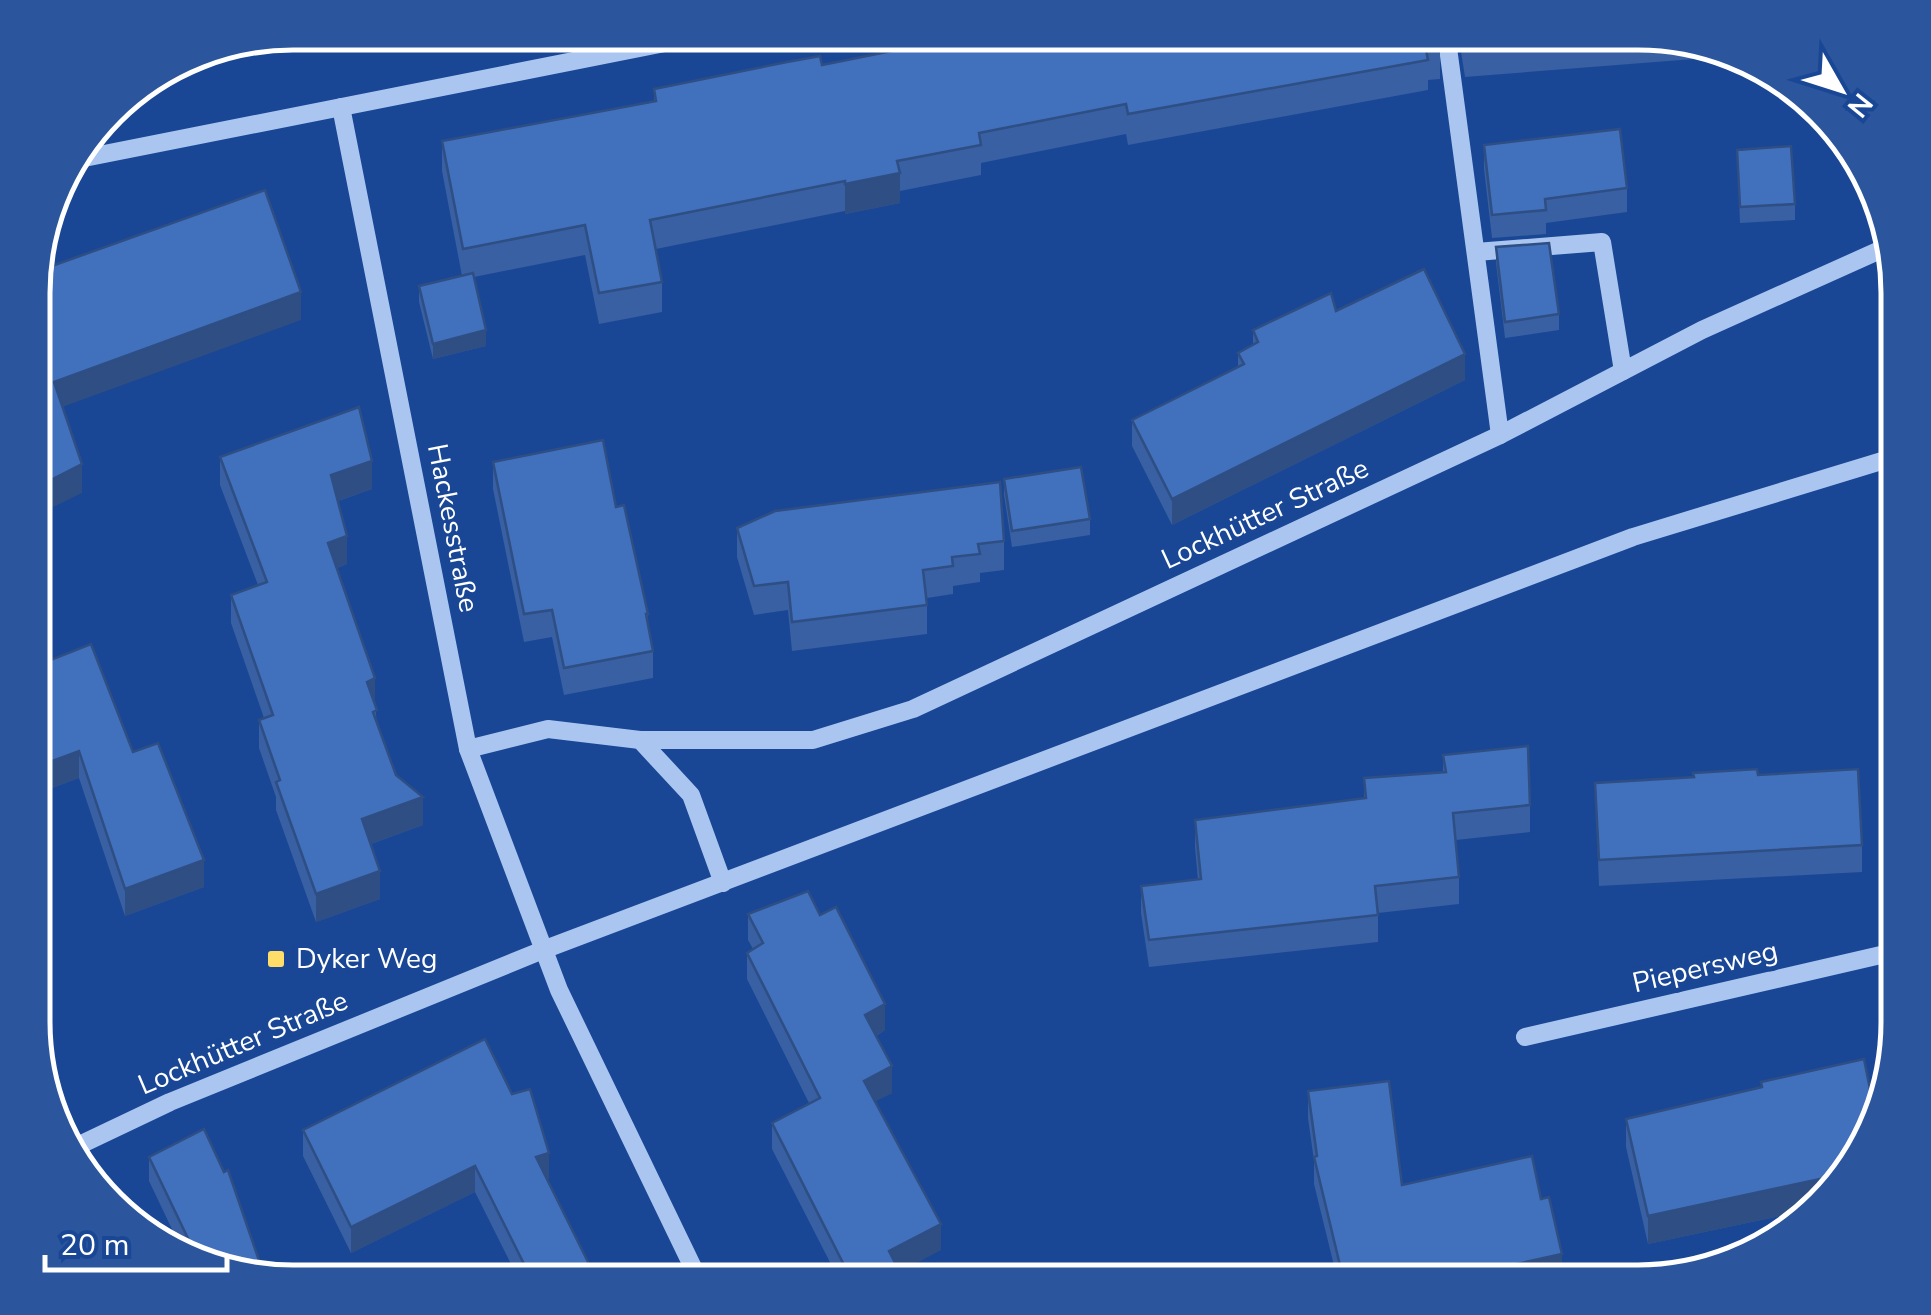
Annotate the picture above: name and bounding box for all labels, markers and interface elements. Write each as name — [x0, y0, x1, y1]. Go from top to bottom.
north arrow — [1791, 40, 1891, 140]
text: N — [1838, 85, 1881, 125]
street label: Hackesstraße — [418, 440, 488, 616]
street label: Lockhütter Straße — [1155, 449, 1375, 579]
street label: Piepersweg — [1629, 932, 1781, 1002]
place label: Dyker Weg — [296, 940, 437, 978]
marker: Dyker Weg — [265, 948, 287, 970]
street label: Lockhütter Straße — [132, 982, 354, 1104]
scale bar — [45, 1210, 228, 1272]
text: 20 m — [60, 1225, 129, 1266]

